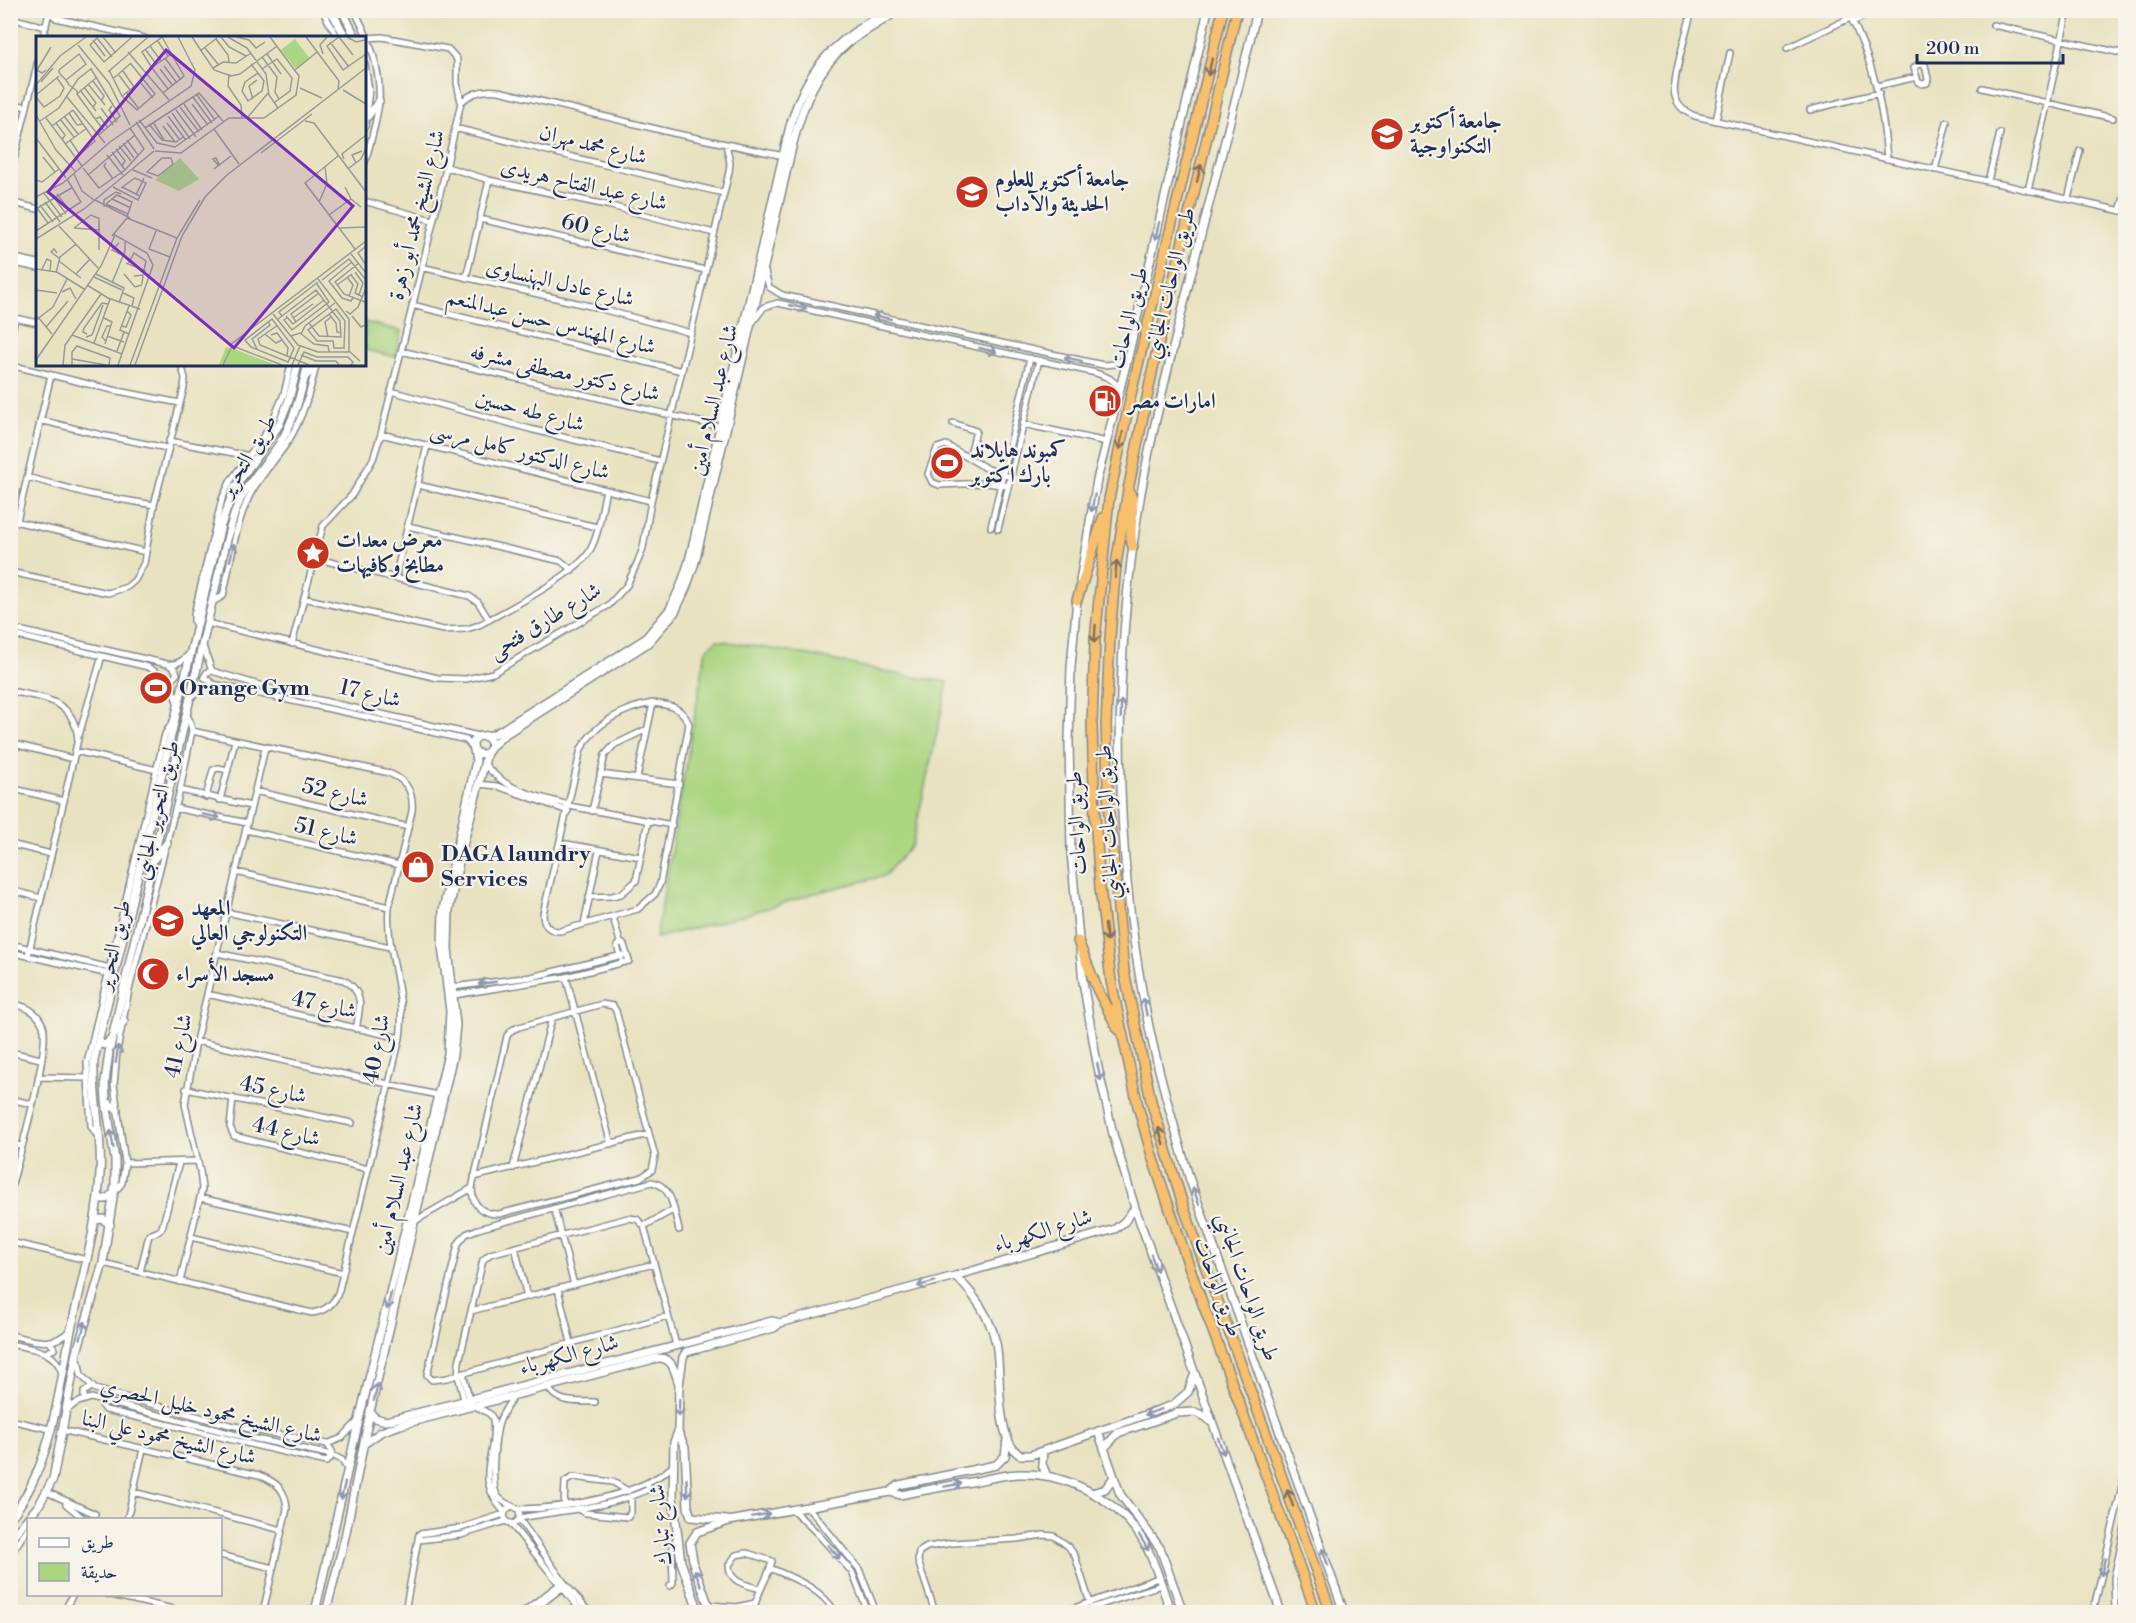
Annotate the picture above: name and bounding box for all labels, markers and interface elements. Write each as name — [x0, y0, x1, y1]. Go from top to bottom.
scale bar — [1917, 27, 2062, 65]
inset map — [36, 36, 366, 366]
text: 200 m — [1926, 37, 1980, 60]
one-way arrow — [1203, 58, 1215, 77]
place label: جامعة أكتوبر التكنواوجية — [1408, 105, 1502, 160]
school or university icon: جامعة أكتوبر التكنواوجية — [1369, 116, 1405, 152]
street label: شارع محمد مهران — [535, 119, 650, 175]
street label: شارع الشيخ محمد أبو زهرة — [380, 126, 456, 304]
street label: شارع عبد الفتاح هريدى — [497, 153, 670, 222]
place label: جامعة أكتوبر للعلوم الحديثة والآداب — [995, 163, 1129, 218]
one-way arrow — [1194, 163, 1206, 182]
school or university icon: جامعة أكتوبر للعلوم الحديثة والآداب — [954, 174, 990, 210]
street label: طريق الواحات الجانبي — [1138, 204, 1207, 363]
street label: شارع 60 — [558, 208, 633, 254]
one-way arrow — [1150, 221, 1162, 240]
street label: شارع عادل البهنساوى — [482, 253, 637, 317]
street label: طريق الواحات — [1103, 264, 1155, 372]
street label: شارع المهندس حسن عبدالمنعم — [442, 283, 658, 367]
one-way arrow — [788, 302, 807, 313]
one-way arrow — [873, 311, 892, 322]
street label: شارع عبد السلام أمين — [681, 321, 749, 480]
street label: شارع دكتور مصطفى مشرفه — [467, 338, 663, 412]
one-way arrow — [978, 344, 997, 356]
one-way arrow — [1063, 353, 1083, 364]
fuel station icon: امارات مصر — [1087, 383, 1123, 419]
street label: شارع طه حسين — [472, 384, 587, 442]
place label: امارات مصر — [1125, 388, 1216, 415]
street label: طريق التحرير — [212, 410, 283, 504]
street label: شارع الدكتور كامل مرسى — [427, 416, 612, 490]
one-way arrow — [1115, 431, 1126, 450]
place label: كمبوند هايلاند بارك اكتوبر — [968, 437, 1066, 489]
sports icon: كمبوند هايلاند بارك اكتوبر — [929, 445, 965, 481]
one-way arrow — [1087, 492, 1098, 512]
place label: معرض معدات مطابخ وكافيهات — [336, 527, 444, 583]
place icon: معرض معدات مطابخ وكافيهات — [295, 535, 331, 571]
one-way arrow — [227, 543, 239, 562]
one-way arrow — [1111, 559, 1122, 579]
street label: شارع طارق فتحى — [484, 577, 608, 669]
one-way arrow — [1090, 624, 1101, 644]
sports icon: Orange Gym — [138, 670, 174, 706]
street label: شارع 17 — [336, 674, 403, 718]
place label: Orange Gym — [179, 675, 310, 702]
one-way arrow — [1116, 699, 1127, 719]
street label: طريق التحرير الجانبى — [128, 737, 188, 883]
street label: طريق الواحات الجانبي — [1090, 744, 1131, 900]
street label: طريق الواحات — [1061, 770, 1093, 876]
street label: شارع 52 — [298, 772, 371, 818]
one-way arrow — [201, 811, 220, 822]
street label: شارع 51 — [291, 812, 360, 856]
place label: DAGA laundry Services — [441, 841, 592, 893]
shop icon: DAGA laundry Services — [400, 849, 436, 885]
place label: المعهد التكنولوجي العالي — [190, 895, 307, 951]
street label: طريق التحرير — [90, 897, 138, 995]
school or university icon: المعهد التكنولوجي العالي — [150, 903, 186, 939]
one-way arrow — [1101, 923, 1112, 943]
mosque icon: مسجد الأسراء — [135, 956, 171, 992]
place label: مسجد الأسراء — [176, 957, 274, 988]
one-way arrow — [478, 978, 498, 989]
street label: شارع 47 — [288, 985, 359, 1029]
one-way arrow — [1140, 998, 1151, 1018]
street label: شارع 41 — [159, 1011, 203, 1082]
street label: شارع 40 — [358, 1012, 400, 1087]
one-way arrow — [112, 1045, 123, 1065]
one-way arrow — [1094, 1062, 1105, 1081]
street label: شارع 45 — [236, 1070, 309, 1114]
street label: شارع عبد السلام أمين — [366, 1100, 434, 1259]
street label: شارع 44 — [248, 1111, 323, 1157]
one-way arrow — [1155, 1127, 1166, 1146]
one-way arrow — [107, 1130, 118, 1149]
one-way arrow — [1190, 1187, 1201, 1205]
street label: شارع الكهرباء — [990, 1203, 1097, 1263]
street label: طريق الواحات الجانبي — [1204, 1209, 1285, 1366]
street label: طريق الواحات — [1187, 1233, 1249, 1341]
one-way arrow — [1149, 1253, 1160, 1272]
one-way arrow — [916, 1279, 935, 1290]
one-way arrow — [382, 1292, 394, 1311]
one-way arrow — [78, 1321, 89, 1340]
street label: شارع الكهرباء — [516, 1329, 623, 1385]
street label: شارع الشيخ محمود خليل الحصري — [97, 1372, 324, 1454]
one-way arrow — [370, 1382, 382, 1401]
one-way arrow — [673, 1398, 684, 1418]
street label: شارع الشيخ محمود علي البنا — [78, 1405, 259, 1478]
one-way arrow — [1144, 1407, 1163, 1418]
one-way arrow — [1216, 1437, 1227, 1455]
one-way arrow — [682, 1478, 693, 1498]
one-way arrow — [942, 1479, 962, 1490]
one-way arrow — [337, 1481, 349, 1500]
street label: شارع تبارك — [643, 1483, 683, 1567]
one-way arrow — [1283, 1489, 1294, 1508]
one-way arrow — [751, 1510, 771, 1521]
legend — [27, 1518, 222, 1596]
text: طريق — [81, 1531, 114, 1554]
one-way arrow — [1138, 1534, 1150, 1551]
one-way arrow — [827, 1544, 841, 1559]
one-way arrow — [1318, 1549, 1329, 1567]
one-way arrow — [2097, 1557, 2109, 1576]
text: حديقة — [81, 1561, 117, 1584]
one-way arrow — [692, 1569, 703, 1588]

